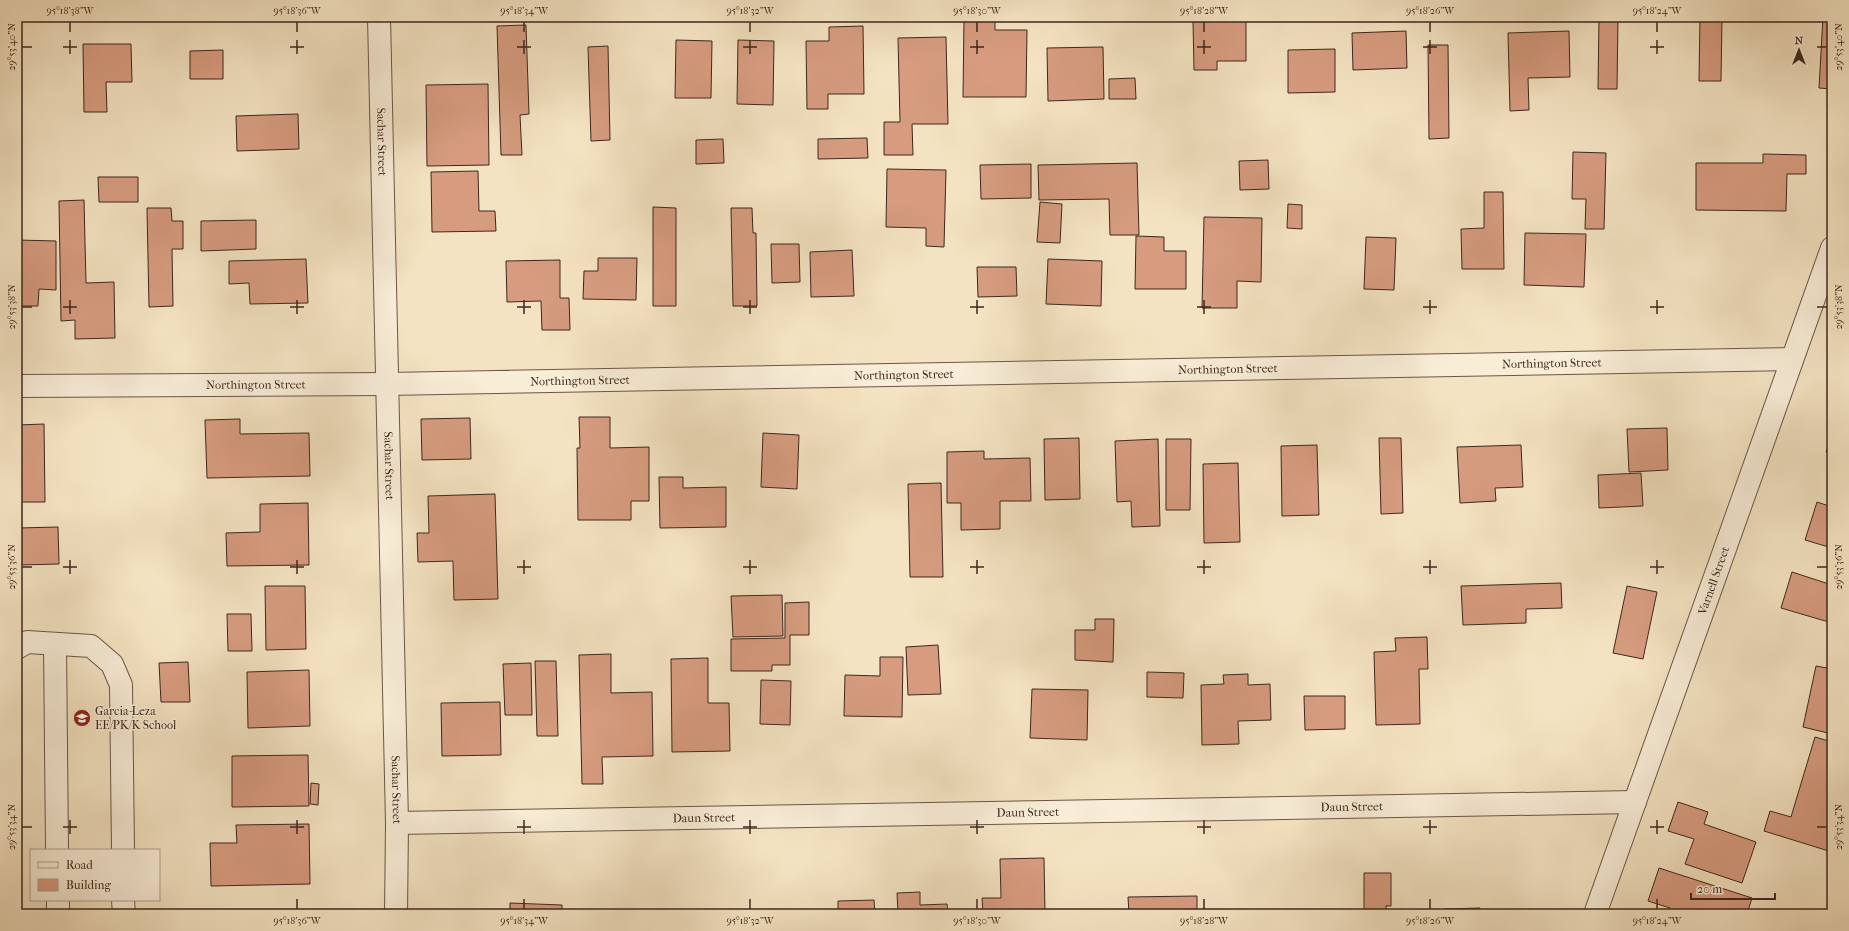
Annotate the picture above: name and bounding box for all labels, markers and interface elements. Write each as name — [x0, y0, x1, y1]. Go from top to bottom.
text: 95°18'38"W — [47, 5, 95, 17]
text: 95°18'36"W — [273, 5, 322, 17]
text: 95°18'34"W — [500, 5, 549, 17]
text: 95°18'32"W — [727, 5, 775, 17]
text: 95°18'30"W — [953, 5, 1002, 17]
text: 95°18'28"W — [1180, 5, 1229, 17]
text: 95°18'26"W — [1406, 5, 1455, 17]
text: 95°18'24"W — [1633, 5, 1683, 17]
text: 29°53'40"N — [6, 23, 18, 71]
text: 29°53'40"N — [1833, 23, 1845, 71]
north arrow — [1779, 30, 1819, 70]
text: N — [1795, 34, 1804, 47]
street label: Sachar Street — [374, 107, 390, 177]
text: 29°53'38"N — [6, 284, 18, 330]
text: 29°53'38"N — [1833, 284, 1845, 330]
street label: Northington Street — [1502, 355, 1603, 371]
street label: Northington Street — [1178, 361, 1279, 377]
street label: Northington Street — [854, 367, 955, 383]
street label: Northington Street — [530, 373, 631, 388]
street label: Northington Street — [206, 377, 307, 392]
street label: Sachar Street — [381, 431, 397, 501]
text: 29°53'36"N — [6, 544, 18, 590]
street label: Varnell Street — [1695, 544, 1732, 617]
text: 29°53'36"N — [1833, 544, 1845, 590]
place label: Garcia-Leza EE/PK/K School — [95, 704, 177, 732]
school or university icon: Garcia-Leza EE/PK/K School — [72, 708, 92, 728]
street label: Sachar Street — [388, 755, 404, 825]
street label: Daun Street — [1320, 799, 1384, 814]
text: 29°53'34"N — [6, 804, 18, 850]
text: 29°53'34"N — [1833, 804, 1845, 850]
street label: Daun Street — [996, 805, 1060, 820]
street label: Daun Street — [672, 810, 736, 825]
legend — [30, 849, 160, 901]
text: Road — [66, 858, 93, 872]
scale bar — [1691, 875, 1775, 901]
text: Building — [66, 878, 111, 892]
text: 20 m — [1697, 882, 1722, 896]
text: 95°18'36"W — [273, 915, 322, 927]
text: 95°18'34"W — [500, 915, 549, 927]
text: 95°18'32"W — [727, 915, 775, 927]
text: 95°18'30"W — [953, 915, 1002, 927]
text: 95°18'28"W — [1180, 915, 1229, 927]
text: 95°18'26"W — [1406, 915, 1455, 927]
text: 95°18'24"W — [1633, 915, 1683, 927]

